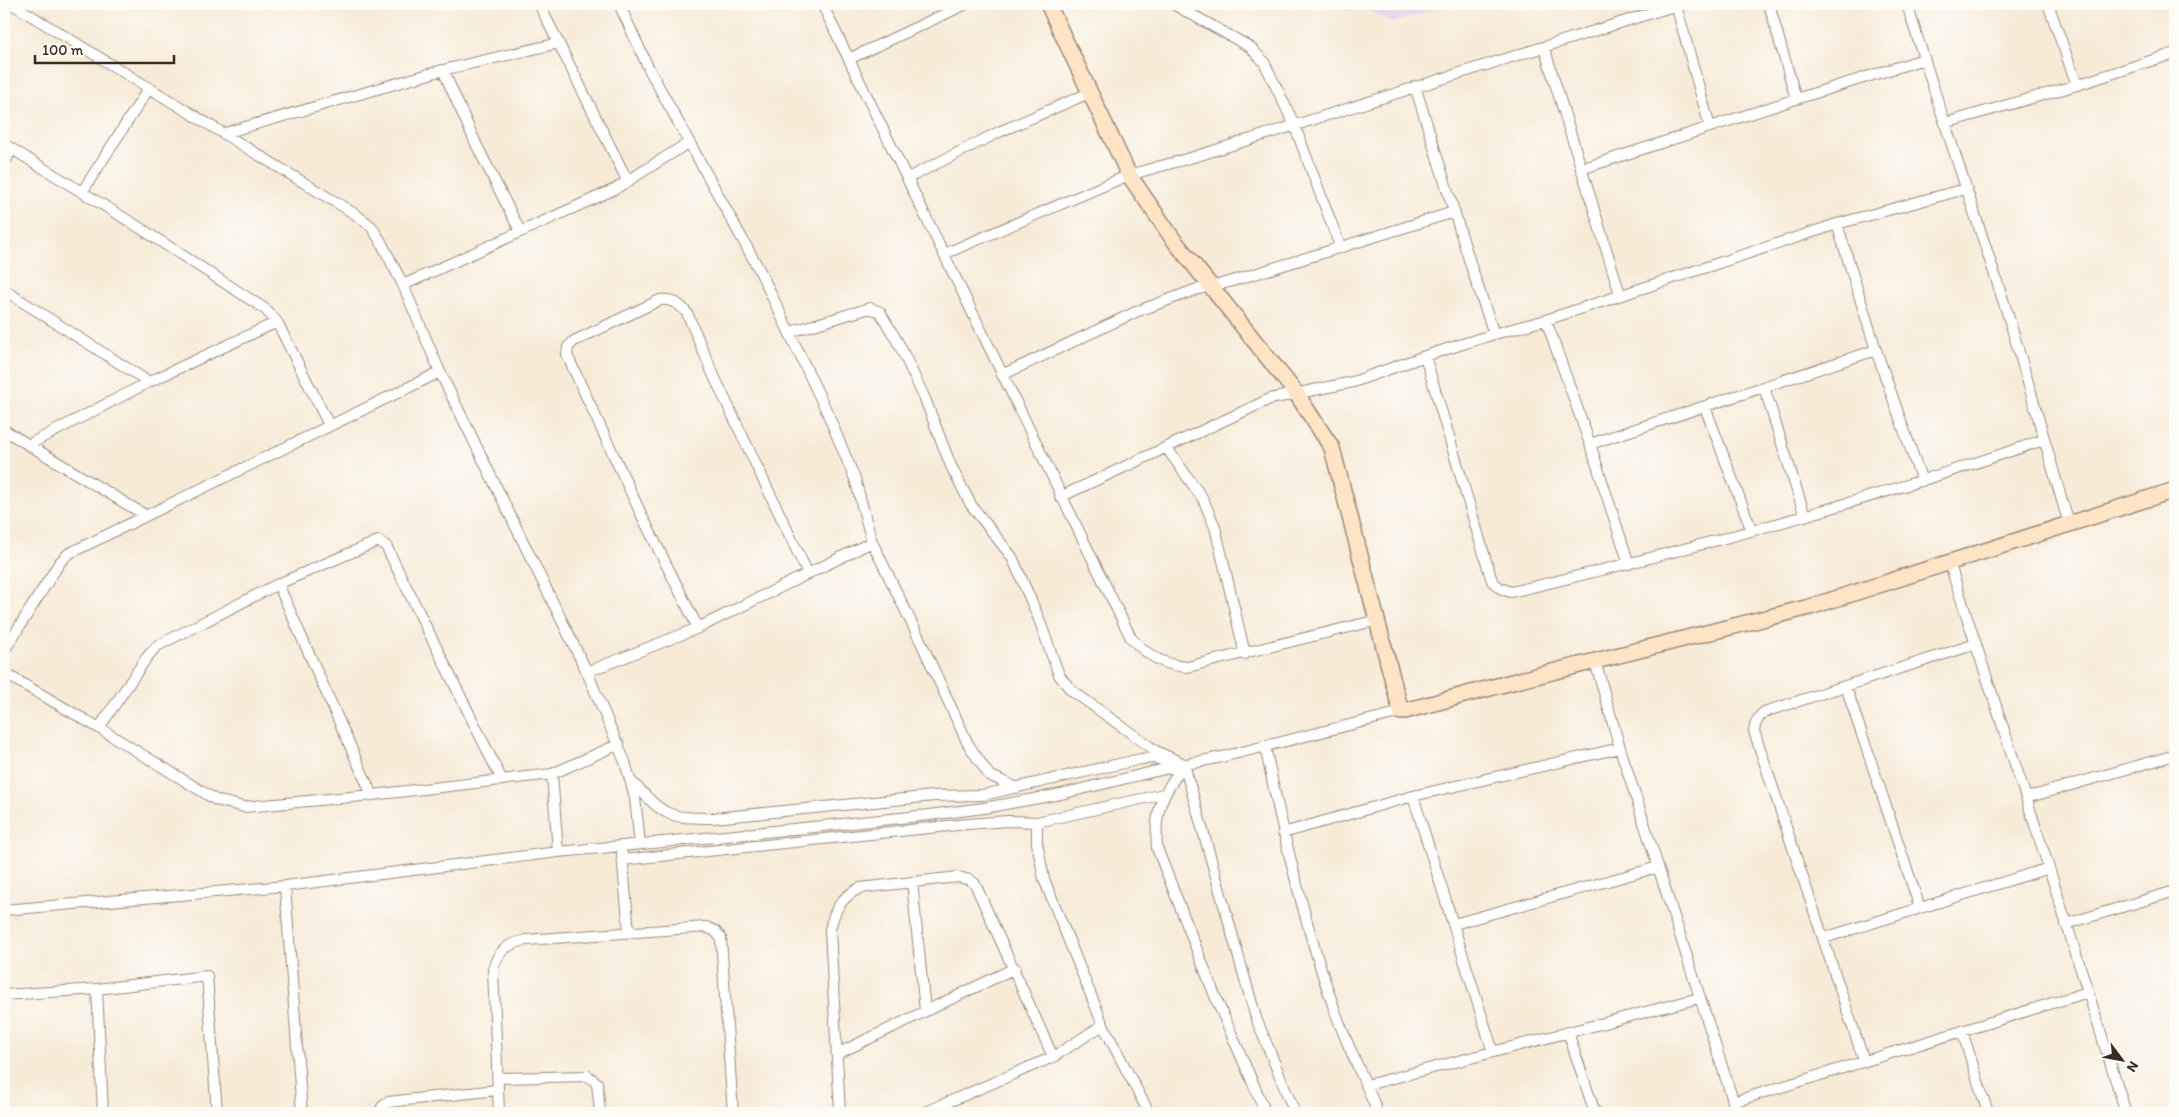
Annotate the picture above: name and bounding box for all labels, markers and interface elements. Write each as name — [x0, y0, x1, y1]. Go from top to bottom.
scale bar — [35, 32, 174, 64]
text: 100 m — [42, 41, 84, 59]
north arrow — [2096, 1034, 2146, 1084]
text: N — [2123, 1058, 2142, 1075]

